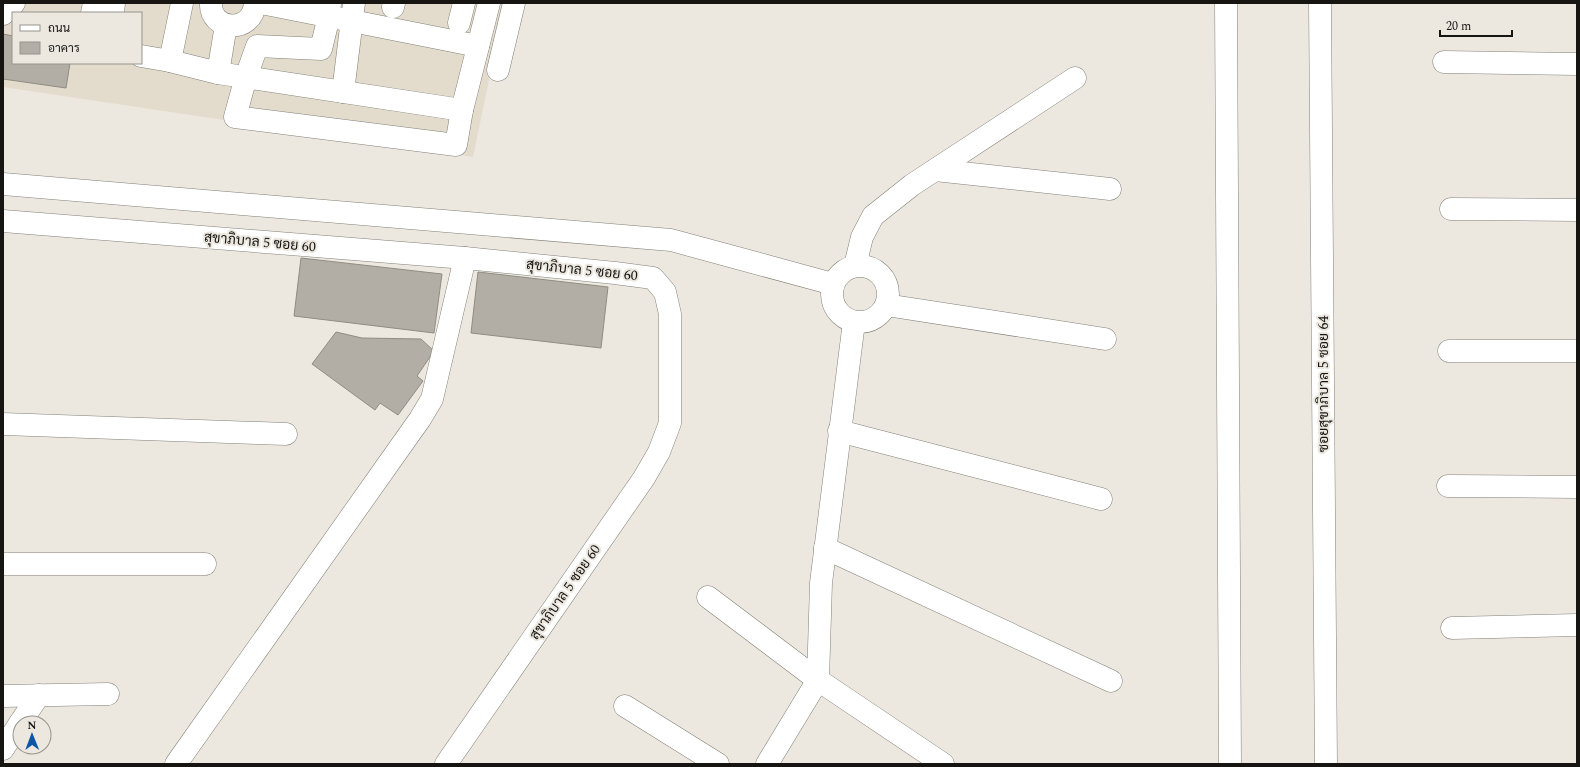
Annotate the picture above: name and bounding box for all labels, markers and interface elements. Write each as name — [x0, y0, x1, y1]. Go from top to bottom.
legend — [12, 12, 142, 64]
scale bar — [1440, 12, 1512, 38]
text: 20 m — [1446, 17, 1471, 36]
text: ถนน — [48, 19, 71, 38]
text: อาคาร — [48, 39, 80, 58]
street label: สุขาภิบาล 5 ซอย 60 — [203, 227, 317, 257]
street label: สุขาภิบาล 5 ซอย 60 — [525, 254, 639, 286]
street label: ซอยสุขาภิบาล 5 ซอย 64 — [1313, 316, 1334, 453]
street label: สุขาภิบาล 5 ซอย 60 — [524, 540, 606, 644]
north arrow — [12, 715, 52, 755]
text: N — [27, 717, 36, 734]

